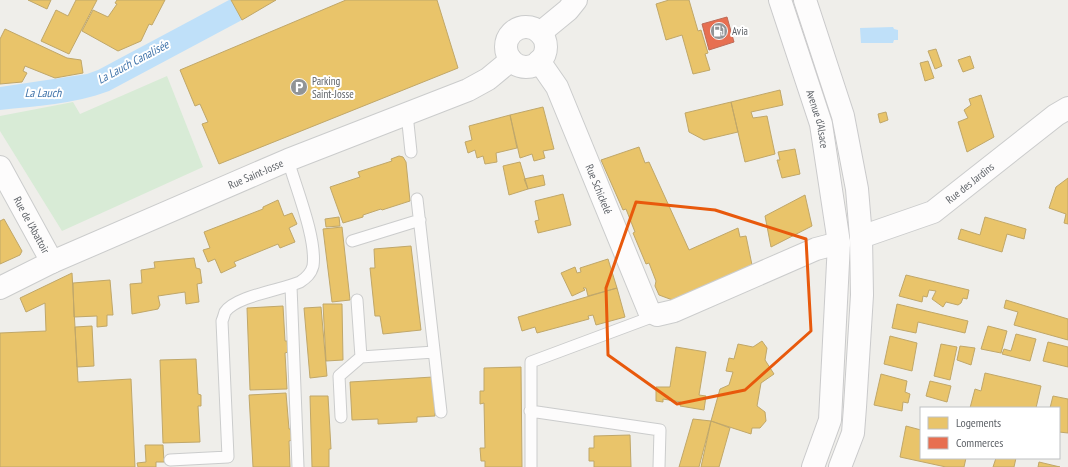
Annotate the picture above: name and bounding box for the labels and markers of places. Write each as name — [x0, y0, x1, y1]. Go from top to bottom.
fuel station icon: Avia — [709, 21, 729, 41]
place label: Avia — [732, 24, 748, 38]
place label: Parking Saint-Josse — [312, 74, 354, 101]
parking icon: Parking Saint-Josse — [289, 77, 309, 97]

